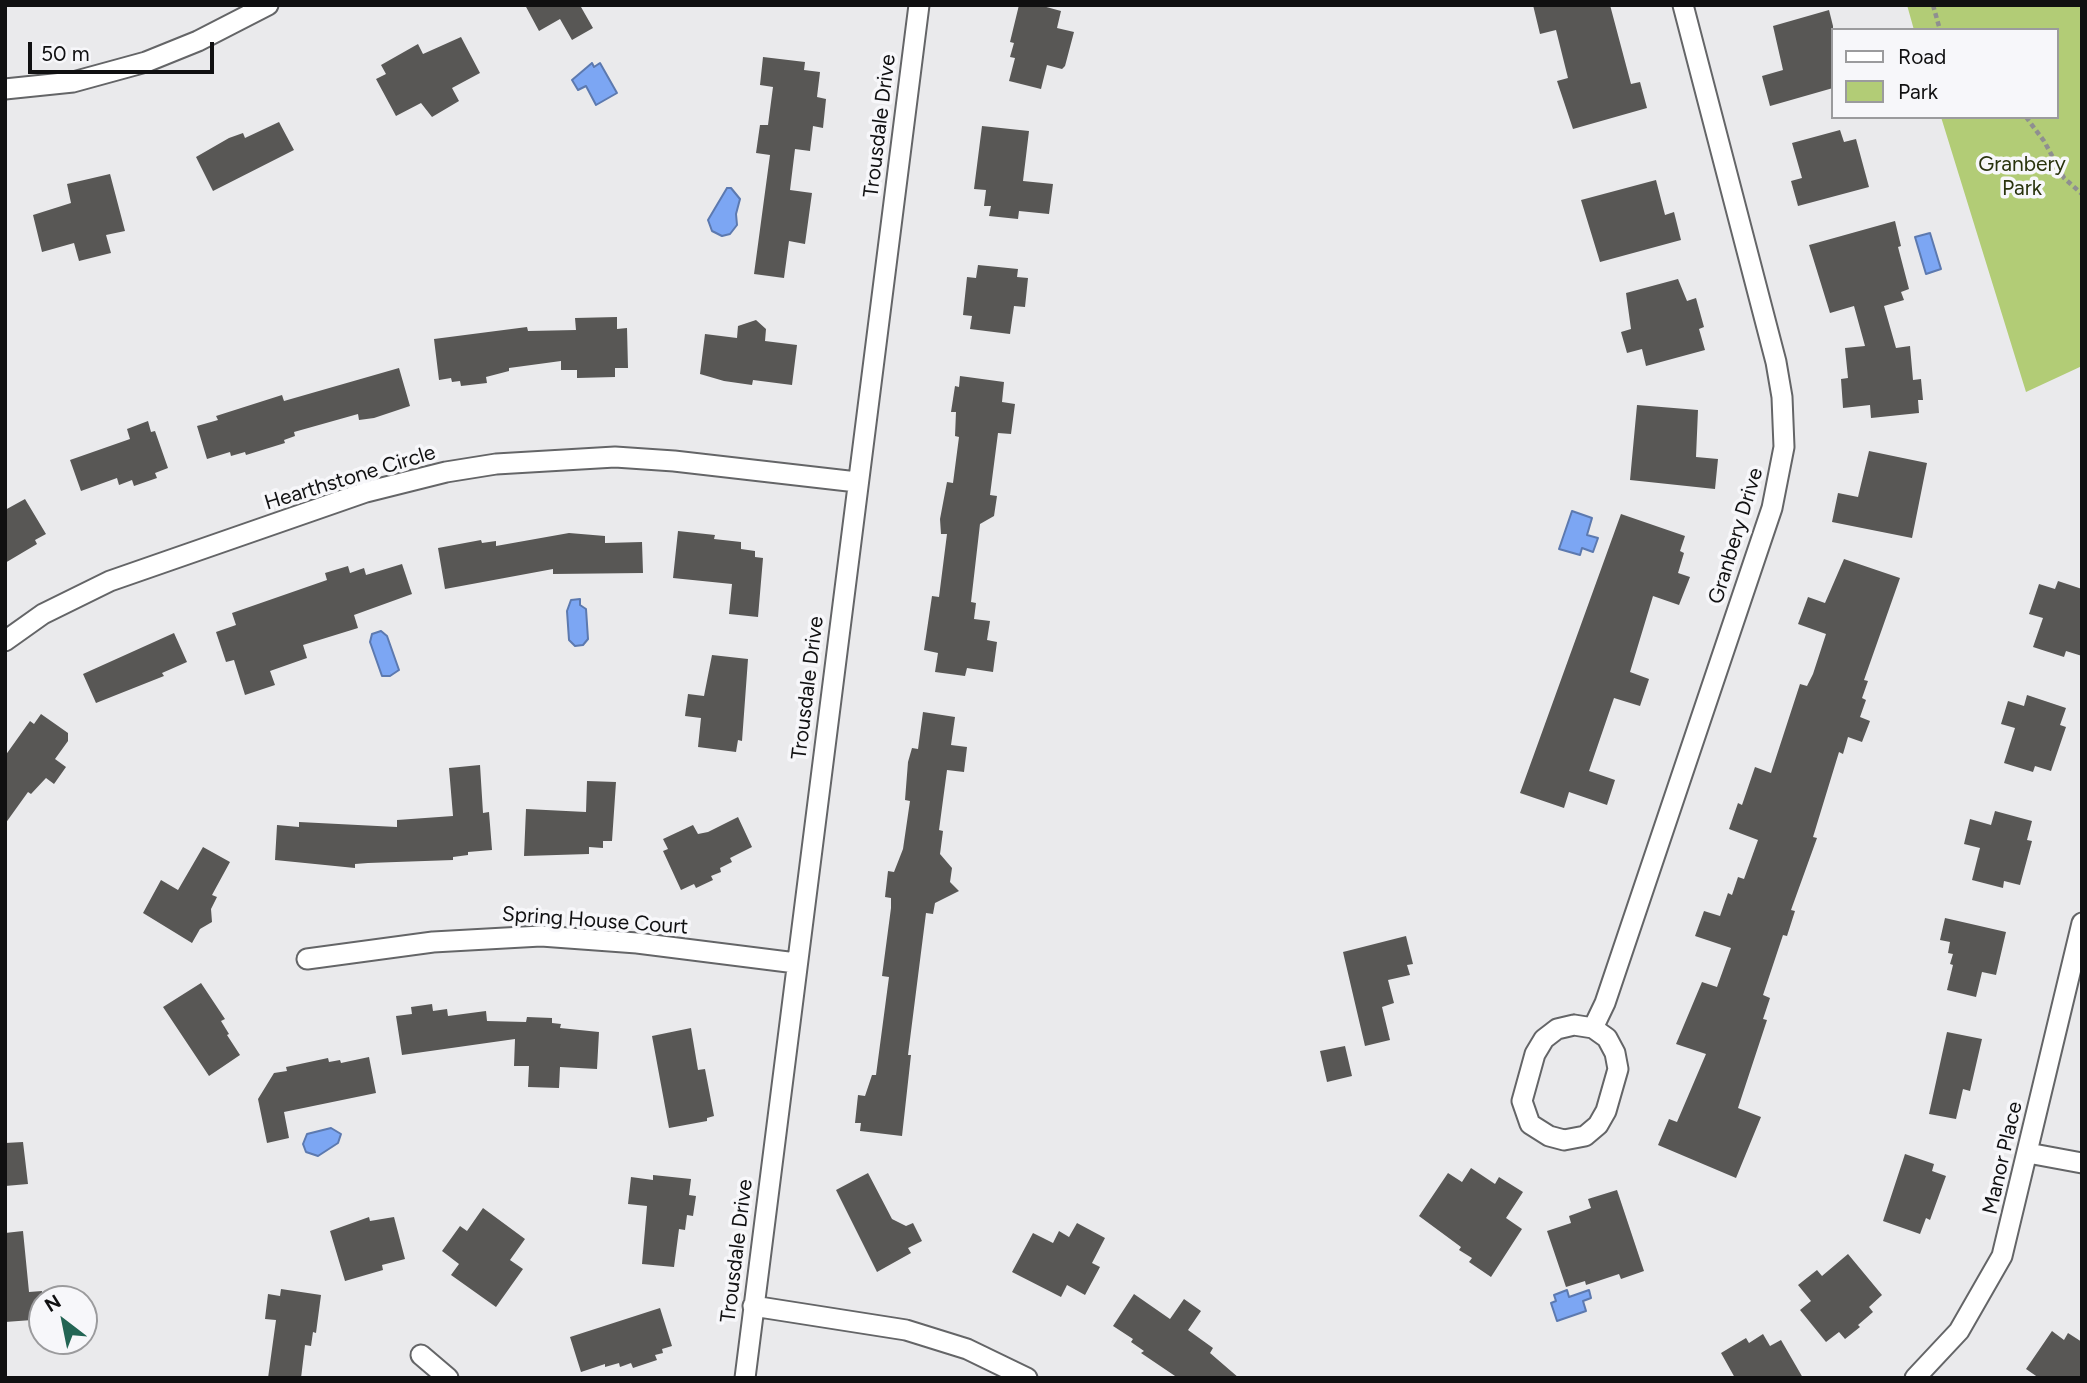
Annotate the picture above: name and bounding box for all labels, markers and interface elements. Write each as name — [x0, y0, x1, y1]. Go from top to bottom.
scale bar — [32, 28, 217, 72]
legend — [1832, 28, 2059, 119]
text: 50 m — [41, 41, 90, 66]
text: Road — [1898, 44, 1946, 69]
street label: Trousdale Drive — [859, 53, 901, 199]
text: Park — [1898, 79, 1938, 104]
park label: Granbery Park — [1978, 152, 2066, 202]
street label: Hearthstone Circle — [261, 440, 439, 516]
street label: Granbery Drive — [1703, 465, 1769, 607]
street label: Trousdale Drive — [787, 615, 829, 761]
street label: Spring House Court — [501, 902, 689, 940]
street label: Manor Place — [1978, 1099, 2028, 1217]
street label: Trousdale Drive — [716, 1178, 758, 1324]
north arrow — [28, 1285, 98, 1355]
text: N — [40, 1290, 65, 1317]

